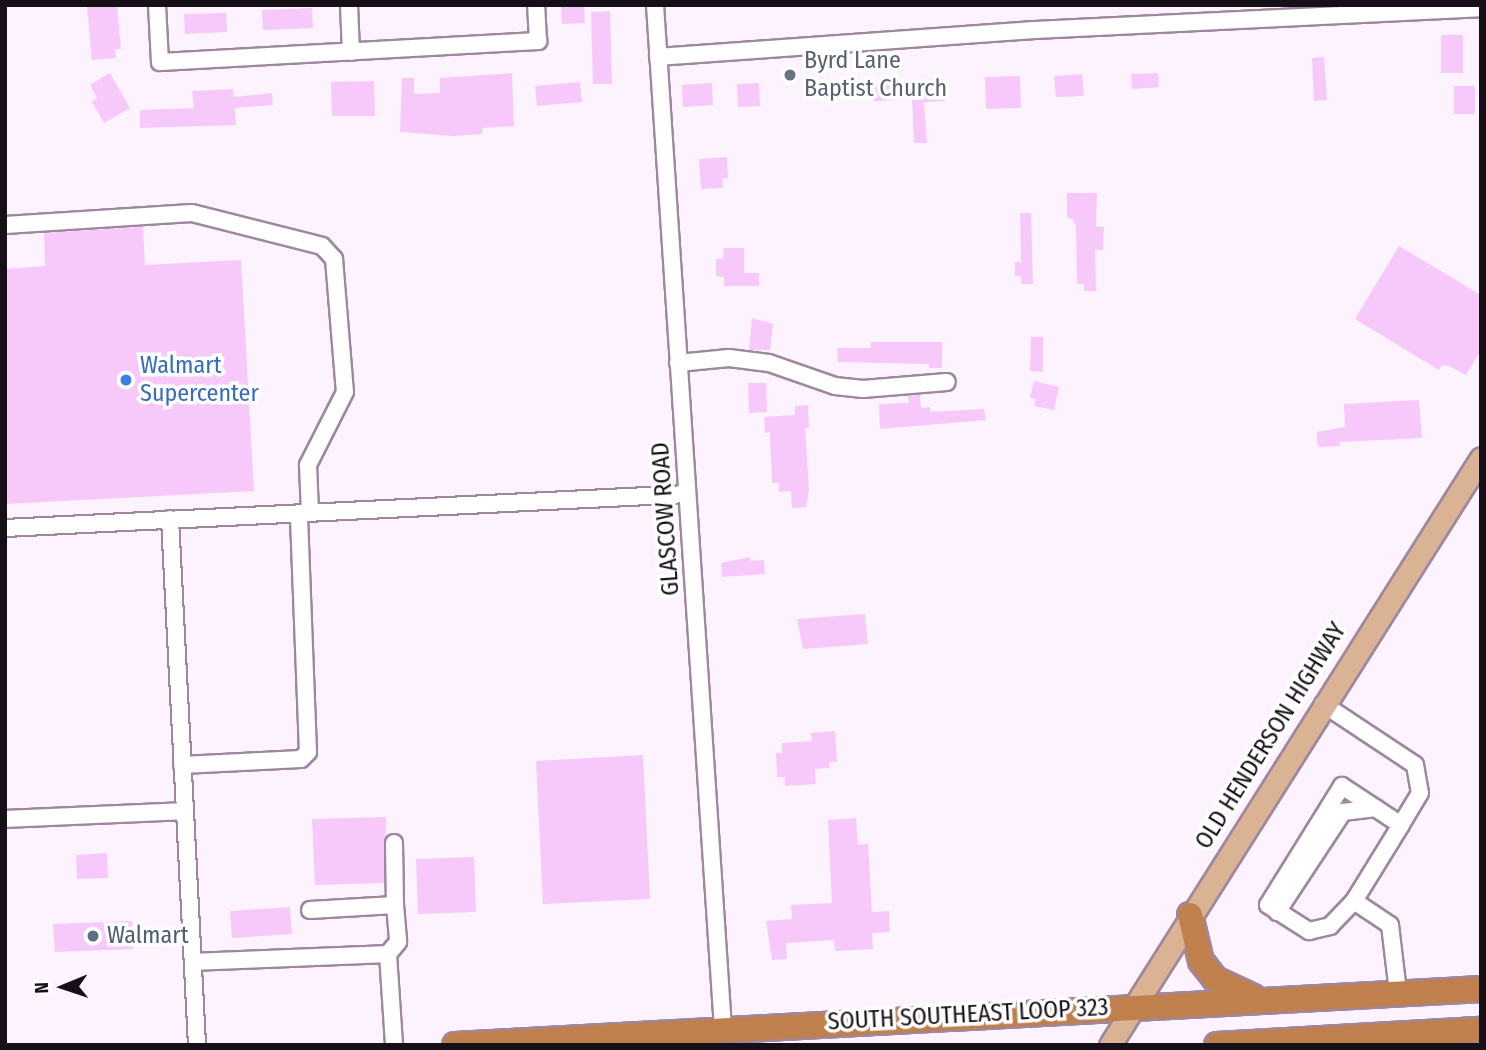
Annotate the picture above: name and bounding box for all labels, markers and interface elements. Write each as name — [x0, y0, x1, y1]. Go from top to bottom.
place label: Byrd Lane Baptist Church — [804, 47, 947, 103]
marker: Byrd Lane Baptist Church — [782, 67, 798, 83]
place label: Walmart Supercenter — [140, 352, 259, 408]
marker: Walmart Supercenter — [118, 372, 134, 388]
street label: GLASCOW ROAD — [646, 441, 686, 597]
street label: OLD HENDERSON HIGHWAY — [1190, 618, 1352, 854]
place label: Walmart — [107, 922, 189, 950]
marker: Walmart — [85, 928, 101, 944]
north arrow — [28, 952, 98, 1022]
text: N — [30, 982, 53, 994]
street label: SOUTH SOUTHEAST LOOP 323 — [827, 993, 1109, 1037]

